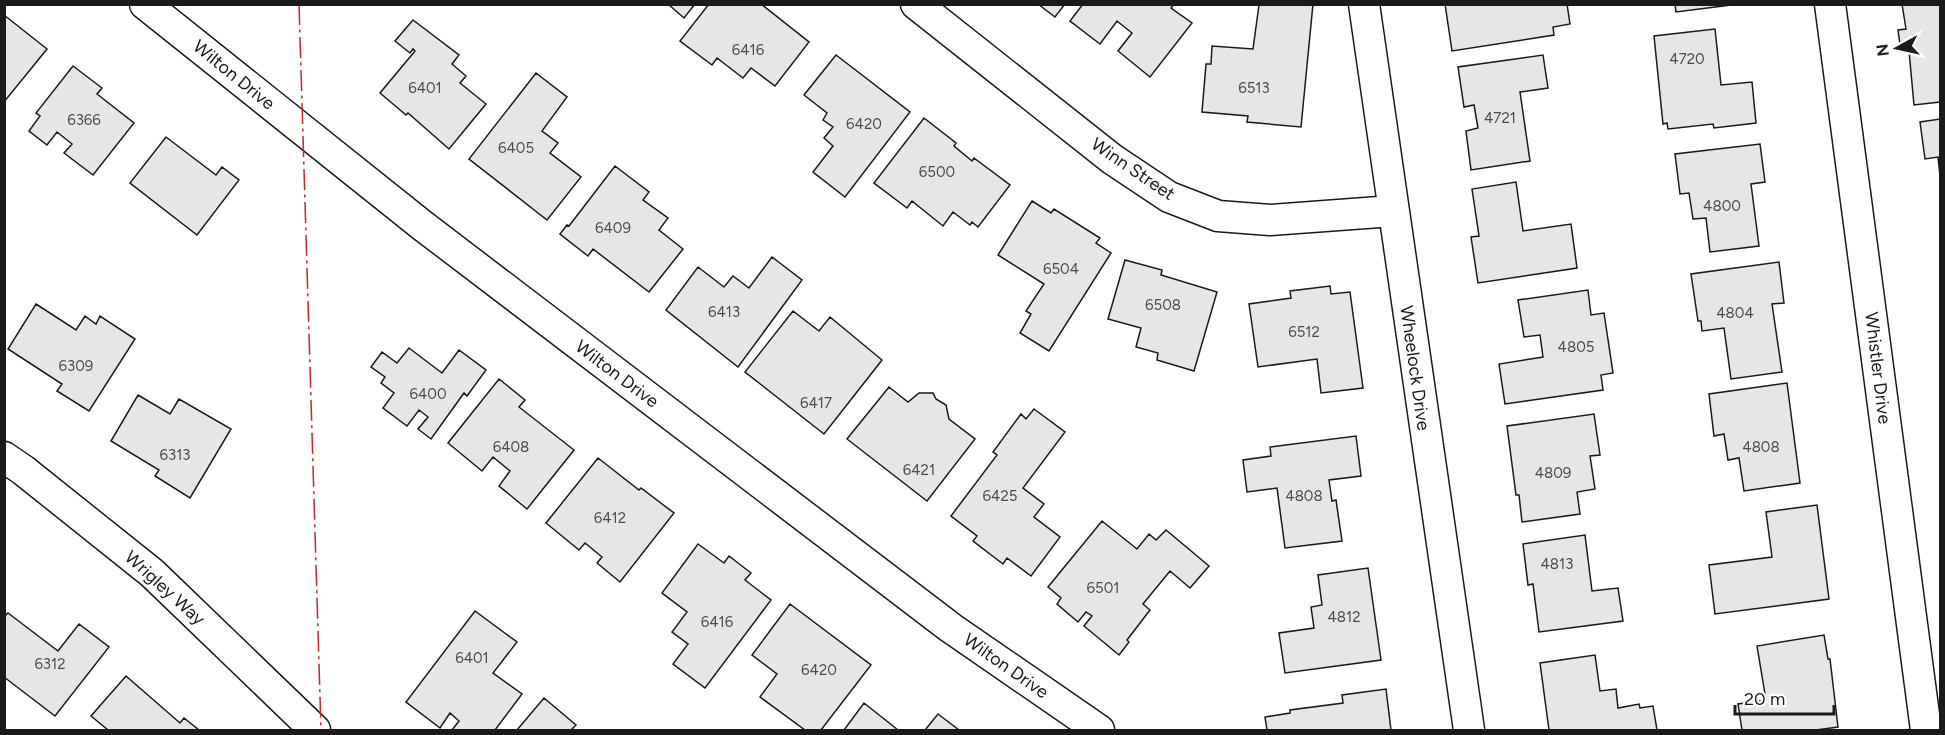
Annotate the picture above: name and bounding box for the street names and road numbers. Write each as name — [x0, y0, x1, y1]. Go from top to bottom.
street label: Wilton Drive — [189, 35, 279, 115]
street label: Winn Street — [1087, 133, 1179, 205]
street label: Wheelock Drive — [1395, 304, 1435, 432]
street label: Whistler Drive — [1860, 311, 1896, 425]
street label: Wilton Drive — [571, 336, 663, 413]
street label: Wrigley Way — [120, 546, 210, 630]
street label: Wilton Drive — [959, 629, 1053, 703]

